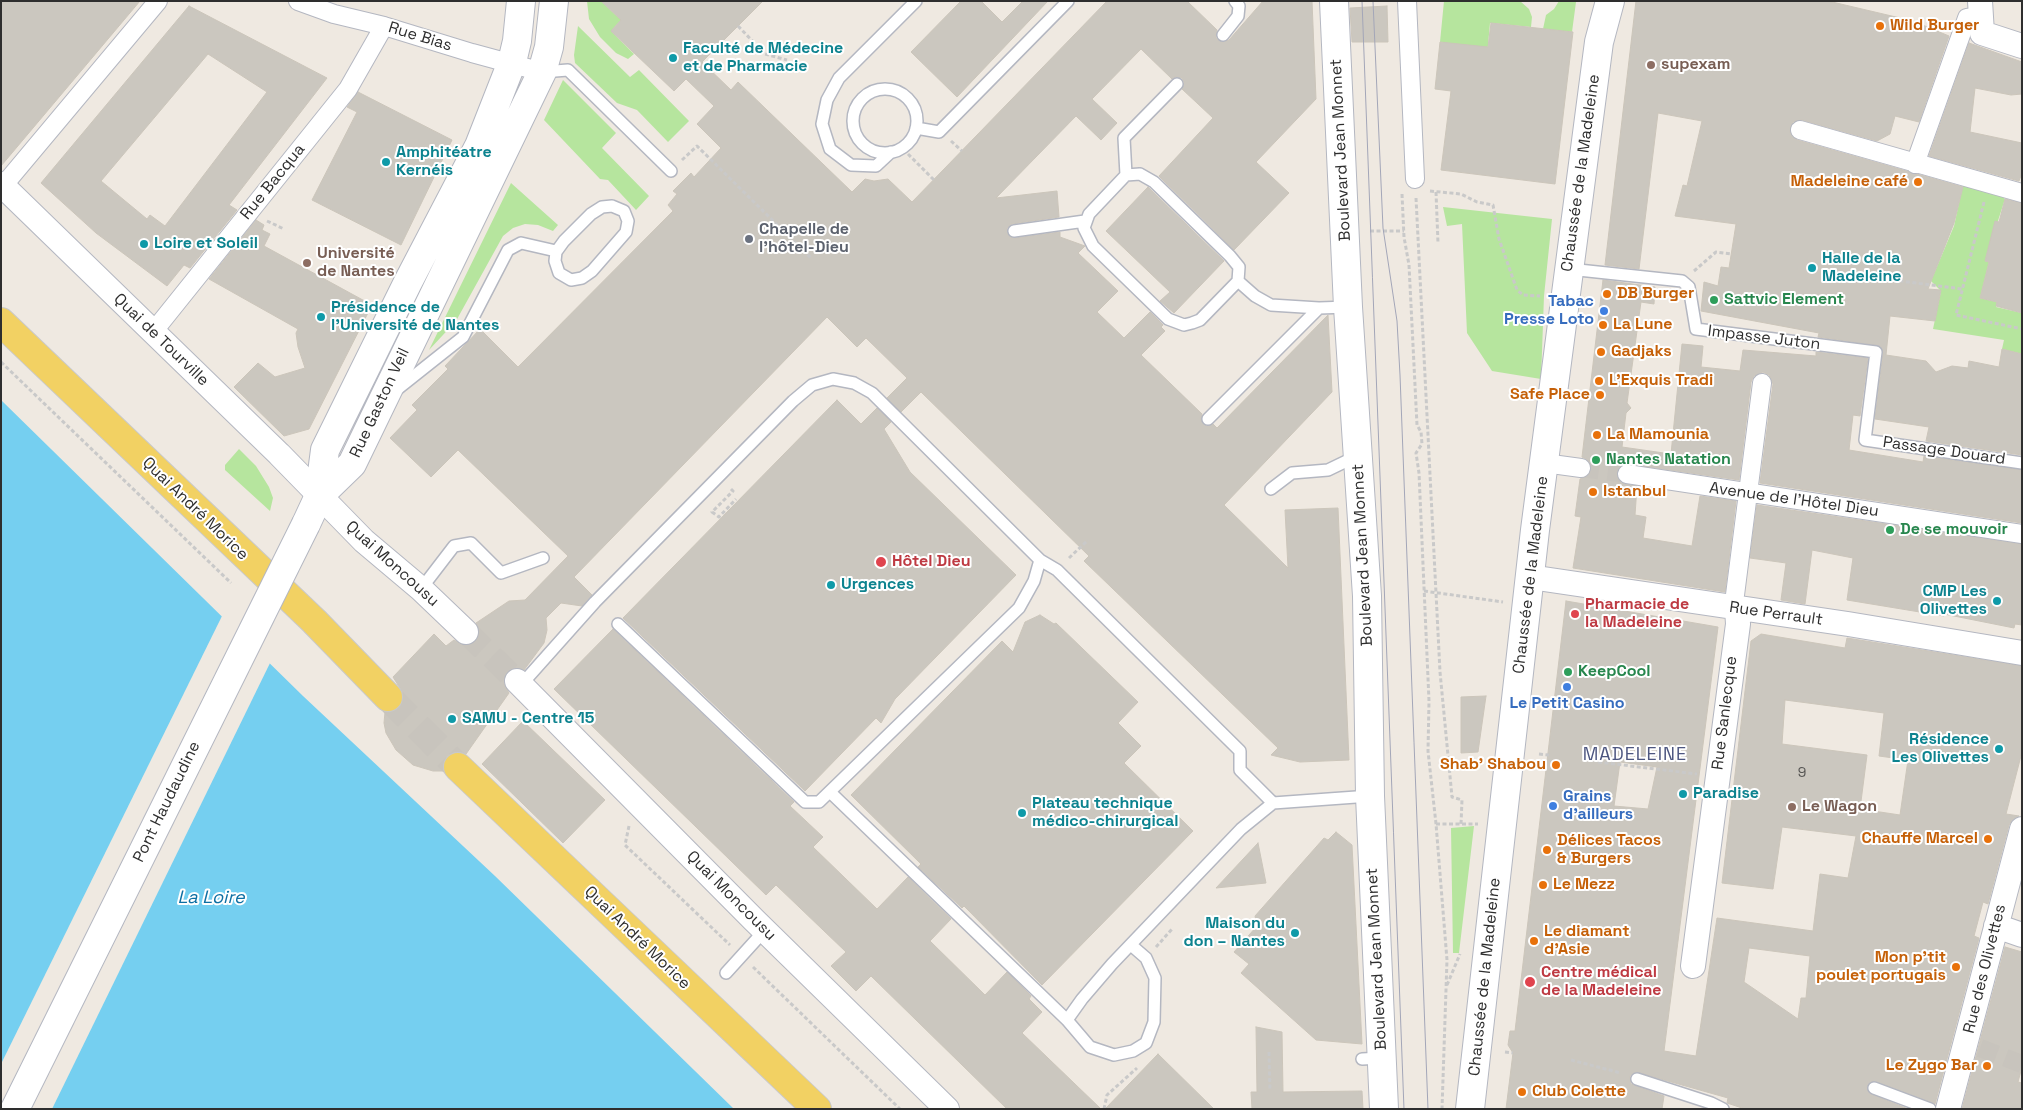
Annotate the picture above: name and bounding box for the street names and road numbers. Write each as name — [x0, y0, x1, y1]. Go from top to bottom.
street label: Rue Bias — [386, 18, 454, 56]
street label: Boulevard Jean Monnet — [1327, 58, 1355, 242]
street label: Chaussée de la Madeleine — [1558, 73, 1604, 273]
street label: Rue Bacqua — [237, 140, 309, 224]
street label: Quai de Tourville — [109, 290, 213, 390]
street label: Impasse Juton — [1707, 322, 1821, 354]
street label: Rue Gaston Veil — [346, 345, 414, 461]
street label: Passage Douard — [1881, 433, 2007, 469]
street label: Quai André Morice — [138, 453, 252, 565]
street label: Boulevard Jean Monnet — [1349, 463, 1377, 647]
street label: Chaussée de la Madeleine — [1509, 475, 1553, 675]
street label: Avenue de l'Hôtel Dieu — [1708, 479, 1880, 521]
street label: Quai Moncousu — [341, 517, 443, 611]
street label: Rue Perrault — [1728, 598, 1824, 630]
street label: Rue Sanlecque — [1708, 655, 1742, 771]
street label: Pont Haudaudine — [129, 738, 205, 866]
street label: Quai Moncousu — [682, 847, 780, 945]
street label: Boulevard Jean Monnet — [1363, 867, 1391, 1051]
street label: Chaussée de la Madeleine — [1465, 877, 1505, 1077]
street label: Quai André Morice — [580, 882, 694, 994]
street label: Rue des Olivettes — [1960, 902, 2010, 1036]

